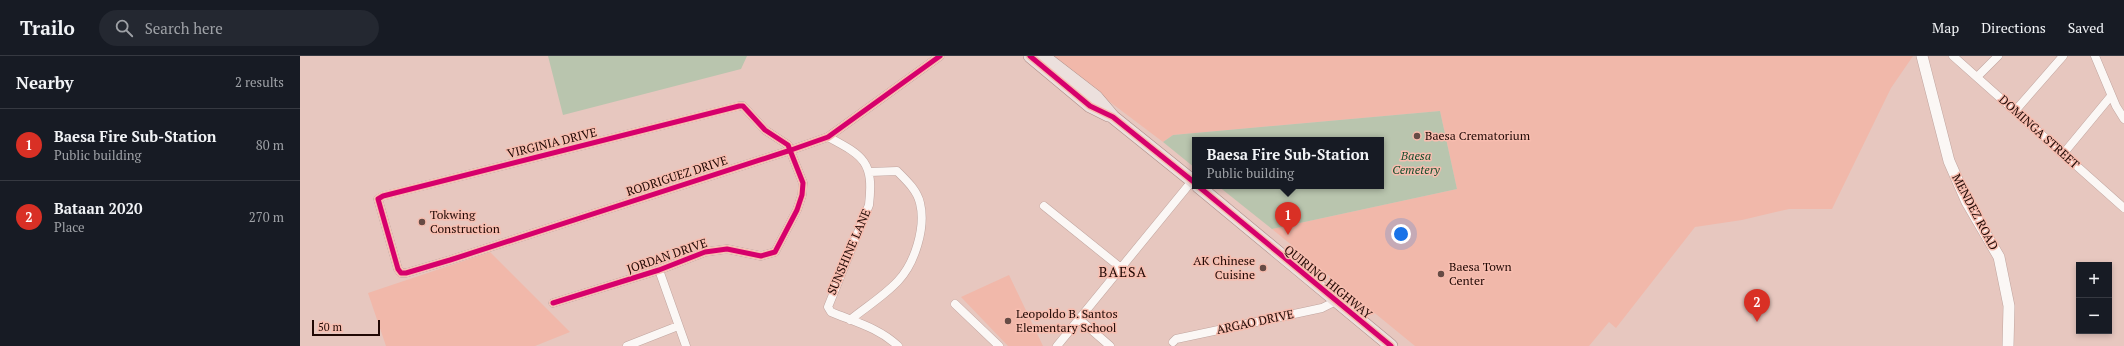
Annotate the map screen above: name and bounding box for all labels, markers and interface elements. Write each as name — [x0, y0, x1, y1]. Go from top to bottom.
search box — [99, 10, 379, 46]
text: Trailo — [20, 15, 75, 40]
icon: search — [113, 17, 135, 39]
text: Search here — [145, 18, 223, 38]
text: Map — [1932, 18, 1959, 37]
text: Directions — [1981, 18, 2046, 37]
text: Saved — [2068, 18, 2104, 37]
text: Nearby — [16, 71, 74, 94]
text: 2 results — [235, 73, 284, 91]
street label: DOMINGA STREET — [1996, 92, 2083, 172]
street label: VIRGINIA DRIVE — [506, 124, 598, 161]
text: Baesa Fire Sub-Station — [54, 126, 216, 146]
place label: Baesa Crematorium — [1425, 128, 1531, 143]
marker: Baesa Crematorium — [1412, 131, 1422, 141]
text: 1 — [25, 136, 33, 154]
text: 80 m — [256, 136, 284, 154]
popup — [1192, 137, 1384, 189]
text: Baesa Fire Sub-Station — [1207, 144, 1369, 164]
text: Public building — [54, 146, 141, 164]
park label: Baesa Cemetery — [1392, 148, 1440, 177]
street label: RODRIGUEZ DRIVE — [624, 152, 729, 199]
text: Public building — [1207, 164, 1294, 182]
street label: MENDEZ ROAD — [1949, 171, 2002, 252]
text: Bataan 2020 — [54, 198, 142, 218]
pin: 1 — [1275, 202, 1301, 235]
place label: Tokwing Construction — [430, 207, 500, 236]
street label: SUNSHINE LANE — [824, 207, 873, 297]
text: 2 — [25, 208, 33, 226]
text: 270 m — [249, 208, 284, 226]
marker: Tokwing Construction — [417, 217, 427, 227]
text: Place — [54, 218, 85, 236]
your location — [1391, 224, 1411, 244]
street label: JORDAN DRIVE — [625, 235, 709, 276]
street label: QUIRINO HIGHWAY — [1281, 242, 1375, 322]
place label: AK Chinese Cuisine — [1193, 253, 1255, 282]
place label: Baesa Town Center — [1449, 259, 1512, 288]
district label: BAESA — [1099, 262, 1147, 281]
map controls — [2076, 262, 2112, 334]
button: + — [2076, 262, 2112, 298]
marker: AK Chinese Cuisine — [1258, 263, 1268, 273]
marker: Baesa Town Center — [1436, 269, 1446, 279]
pin: 2 — [1744, 289, 1770, 322]
button: − — [2076, 298, 2112, 334]
place label: Leopoldo B. Santos Elementary School — [1016, 306, 1118, 335]
street label: ARGAO DRIVE — [1215, 306, 1295, 337]
marker: Leopoldo B. Santos Elementary School — [1003, 316, 1013, 326]
scale bar — [312, 318, 380, 337]
text: 50 m — [318, 320, 342, 334]

